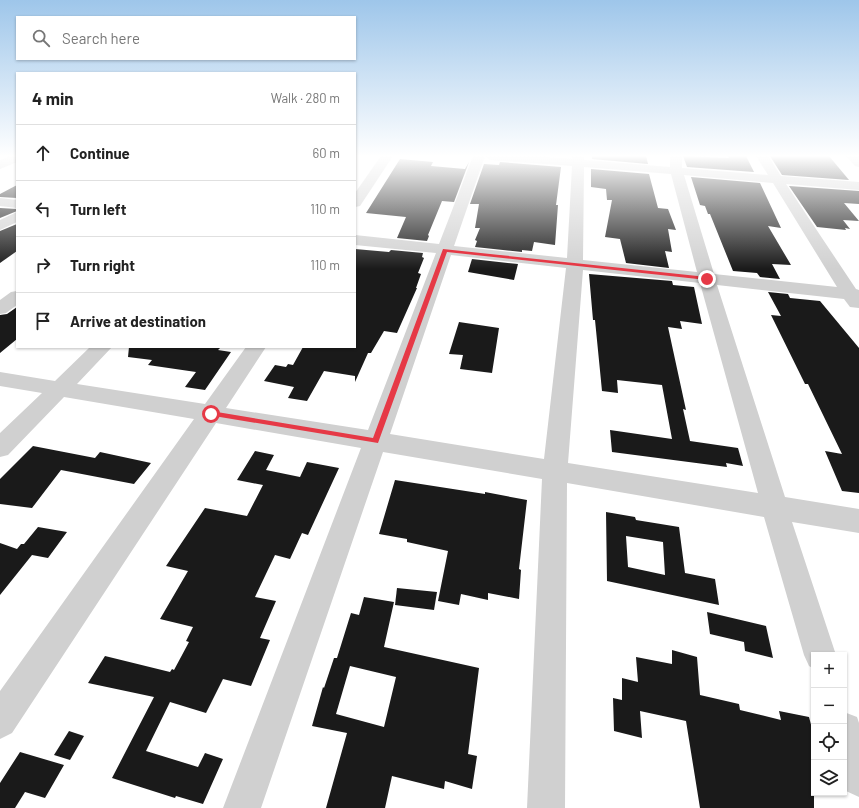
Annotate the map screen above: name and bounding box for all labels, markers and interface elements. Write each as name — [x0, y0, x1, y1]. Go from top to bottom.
search box — [16, 16, 356, 60]
icon: search — [30, 27, 52, 49]
text: Search here — [62, 29, 140, 47]
text: 4 min — [32, 88, 74, 108]
text: Walk · 280 m — [271, 90, 340, 106]
icon: ahead — [32, 142, 54, 164]
text: Continue — [70, 144, 130, 162]
text: 60 m — [313, 145, 340, 161]
icon: left — [32, 198, 54, 220]
text: Turn left — [70, 200, 126, 218]
text: 110 m — [310, 201, 340, 217]
icon: right — [32, 254, 54, 276]
text: Turn right — [70, 256, 135, 274]
text: 110 m — [310, 257, 340, 273]
route end — [698, 270, 716, 288]
icon: arrive — [32, 310, 54, 332]
text: Arrive at destination — [70, 312, 206, 330]
route start — [202, 405, 220, 423]
map controls — [811, 652, 847, 796]
button: + — [811, 652, 847, 688]
button: − — [811, 688, 847, 724]
button: locate — [811, 724, 847, 760]
button: layers — [811, 760, 847, 796]

